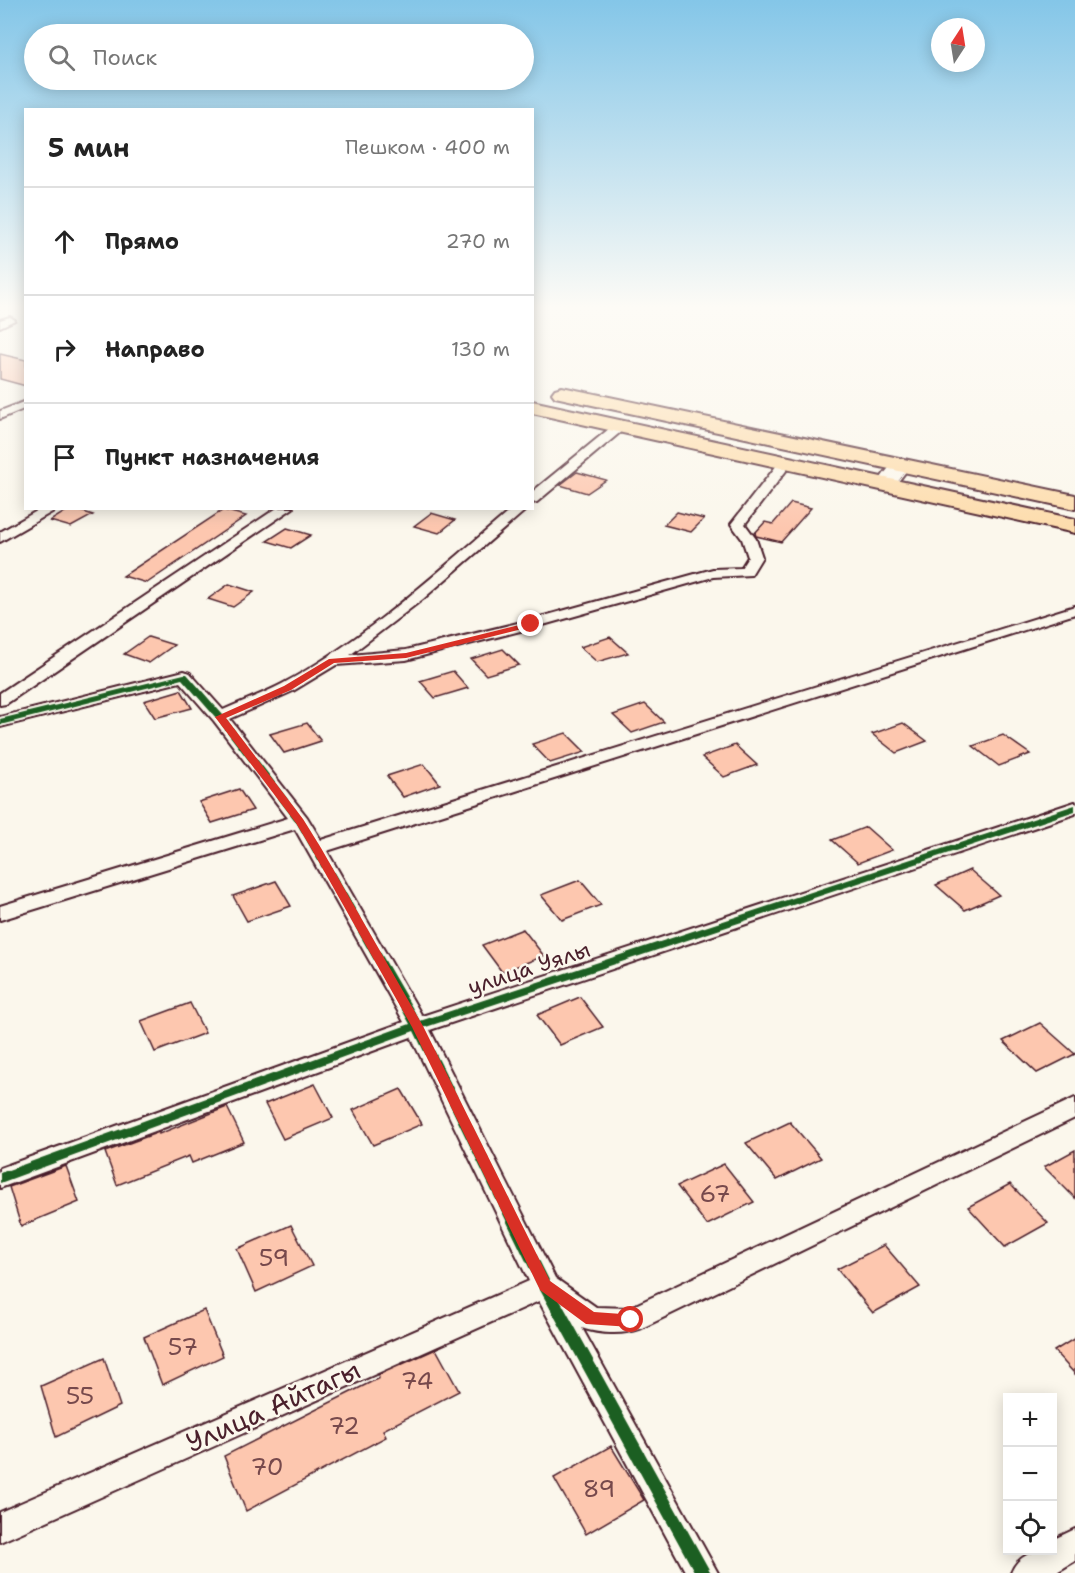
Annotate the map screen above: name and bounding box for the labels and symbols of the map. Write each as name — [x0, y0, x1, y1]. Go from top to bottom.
north arrow — [931, 18, 985, 72]
route end — [517, 610, 543, 636]
street label: улица Уялы — [464, 935, 594, 1001]
house number: 67 — [700, 1178, 730, 1210]
house number: 59 — [259, 1242, 289, 1274]
route start — [617, 1306, 643, 1332]
house number: 57 — [168, 1331, 198, 1363]
street label: Улица Айтагы — [180, 1351, 366, 1461]
house number: 74 — [401, 1365, 433, 1397]
house number: 55 — [66, 1380, 94, 1412]
house number: 72 — [328, 1410, 360, 1442]
house number: 70 — [250, 1451, 284, 1483]
house number: 89 — [583, 1473, 615, 1505]

